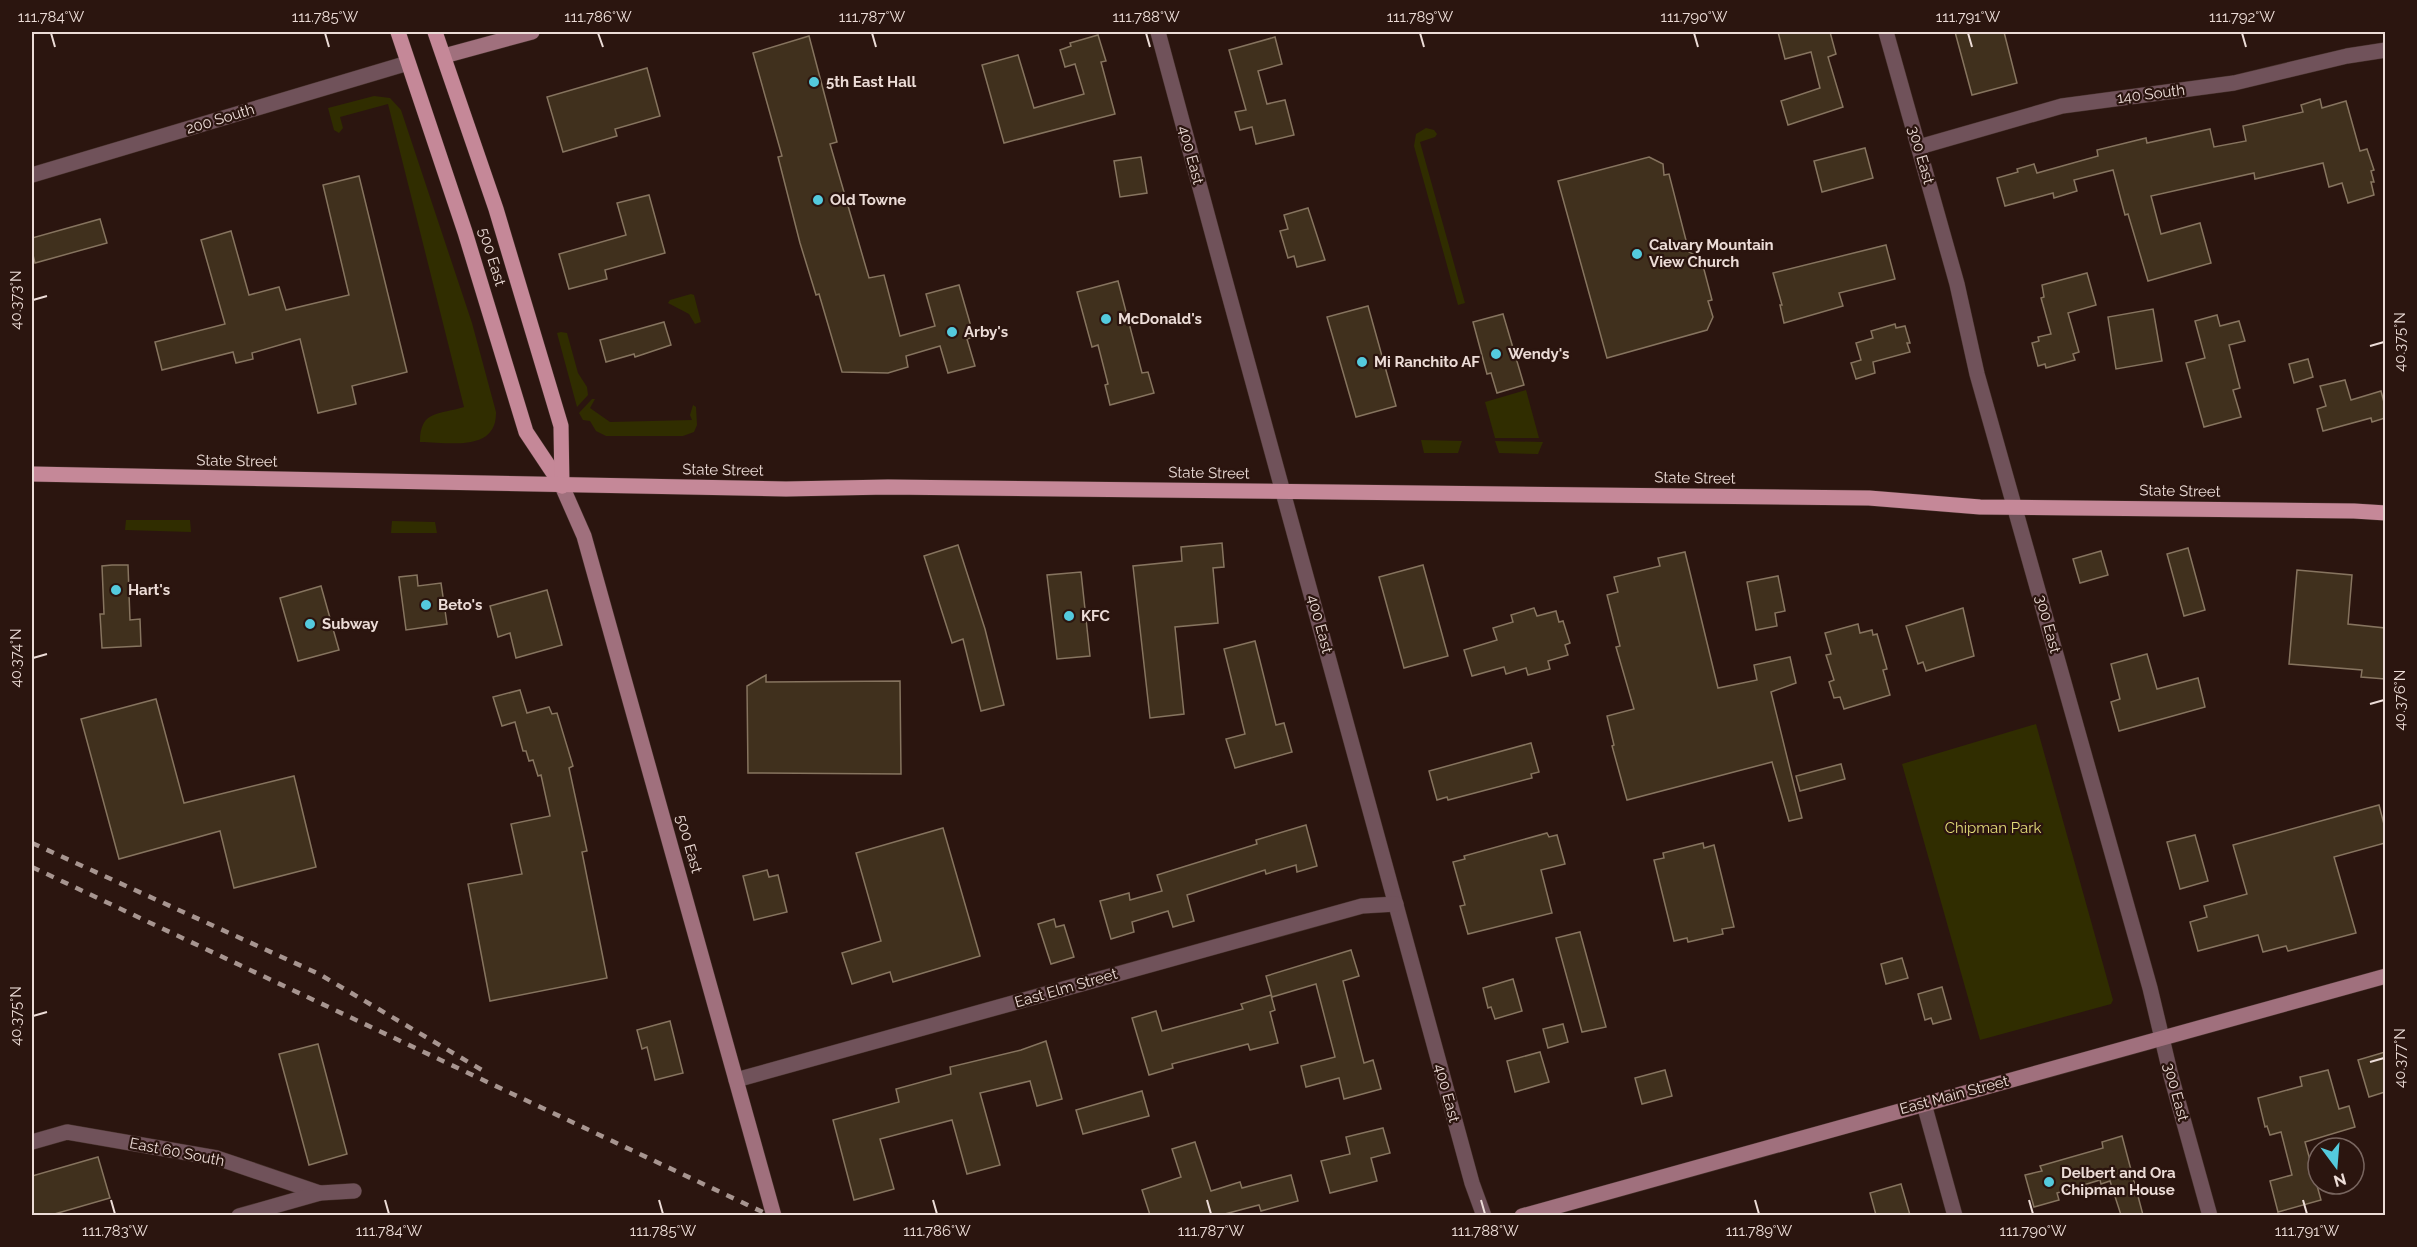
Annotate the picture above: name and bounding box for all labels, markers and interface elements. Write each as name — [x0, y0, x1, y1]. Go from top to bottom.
text: 111.784°W — [18, 8, 84, 26]
text: 111.785°W — [292, 8, 359, 26]
text: 111.786°W — [564, 8, 632, 26]
text: 111.787°W — [839, 8, 905, 26]
text: 111.788°W — [1112, 8, 1180, 26]
text: 111.789°W — [1387, 8, 1454, 26]
text: 111.790°W — [1660, 8, 1728, 26]
text: 111.791°W — [1936, 8, 2000, 26]
text: 111.792°W — [2209, 8, 2275, 26]
place label: 5th East Hall — [826, 73, 917, 91]
marker: 5th East Hall — [807, 75, 821, 89]
street label: 140 South — [2116, 81, 2186, 107]
street label: 200 South — [184, 100, 256, 138]
street label: 400 East — [1175, 124, 1207, 186]
street label: 300 East — [1904, 124, 1938, 186]
place label: Old Towne — [830, 191, 906, 209]
marker: Old Towne — [811, 193, 825, 207]
street label: 500 East — [475, 226, 509, 288]
place label: Calvary Mountain View Church — [1649, 236, 1774, 271]
marker: Calvary Mountain View Church — [1630, 247, 1644, 261]
text: 40.373°N — [7, 270, 25, 330]
place label: McDonald's — [1118, 310, 1202, 328]
marker: McDonald's — [1099, 312, 1113, 326]
text: 40.375°N — [2391, 312, 2409, 372]
place label: Arby's — [964, 323, 1008, 341]
marker: Arby's — [945, 325, 959, 339]
place label: Wendy's — [1508, 345, 1569, 363]
marker: Wendy's — [1489, 347, 1503, 361]
place label: Mi Ranchito AF — [1374, 353, 1480, 371]
marker: Mi Ranchito AF — [1355, 355, 1369, 369]
street label: State Street — [196, 451, 278, 471]
street label: State Street — [682, 460, 764, 480]
street label: State Street — [1168, 463, 1250, 483]
street label: State Street — [1654, 468, 1736, 488]
street label: State Street — [2139, 481, 2221, 501]
place label: Hart's — [128, 581, 170, 599]
marker: Hart's — [109, 583, 123, 597]
street label: 400 East — [1304, 593, 1336, 655]
street label: 300 East — [2032, 593, 2064, 655]
place label: Beto's — [438, 596, 482, 614]
marker: Beto's — [419, 598, 433, 612]
place label: KFC — [1081, 607, 1110, 625]
marker: KFC — [1062, 609, 1076, 623]
place label: Subway — [322, 615, 379, 633]
marker: Subway — [303, 617, 317, 631]
text: 40.374°N — [7, 629, 25, 687]
text: 40.376°N — [2391, 670, 2409, 730]
street label: 500 East — [672, 813, 706, 875]
park label: Chipman Park — [1945, 819, 2041, 837]
street label: East Elm Street — [1013, 965, 1119, 1011]
text: 40.375°N — [7, 986, 25, 1046]
text: 40.377°N — [2391, 1028, 2409, 1088]
street label: 300 East — [2160, 1061, 2192, 1123]
street label: 400 East — [1431, 1062, 1463, 1124]
street label: East Main Street — [1898, 1072, 2010, 1118]
street label: East 60 South — [128, 1134, 226, 1170]
north arrow — [2306, 1136, 2366, 1196]
place label: Delbert and Ora Chipman House — [2061, 1164, 2176, 1199]
text: N — [2332, 1169, 2348, 1191]
marker: Delbert and Ora Chipman House — [2042, 1175, 2056, 1189]
text: 111.783°W — [82, 1222, 148, 1240]
text: 111.784°W — [356, 1222, 422, 1240]
text: 111.785°W — [630, 1222, 697, 1240]
text: 111.786°W — [903, 1222, 971, 1240]
text: 111.787°W — [1178, 1222, 1244, 1240]
text: 111.788°W — [1451, 1222, 1519, 1240]
text: 111.789°W — [1726, 1222, 1793, 1240]
text: 111.790°W — [1999, 1222, 2067, 1240]
text: 111.791°W — [2275, 1222, 2339, 1240]

